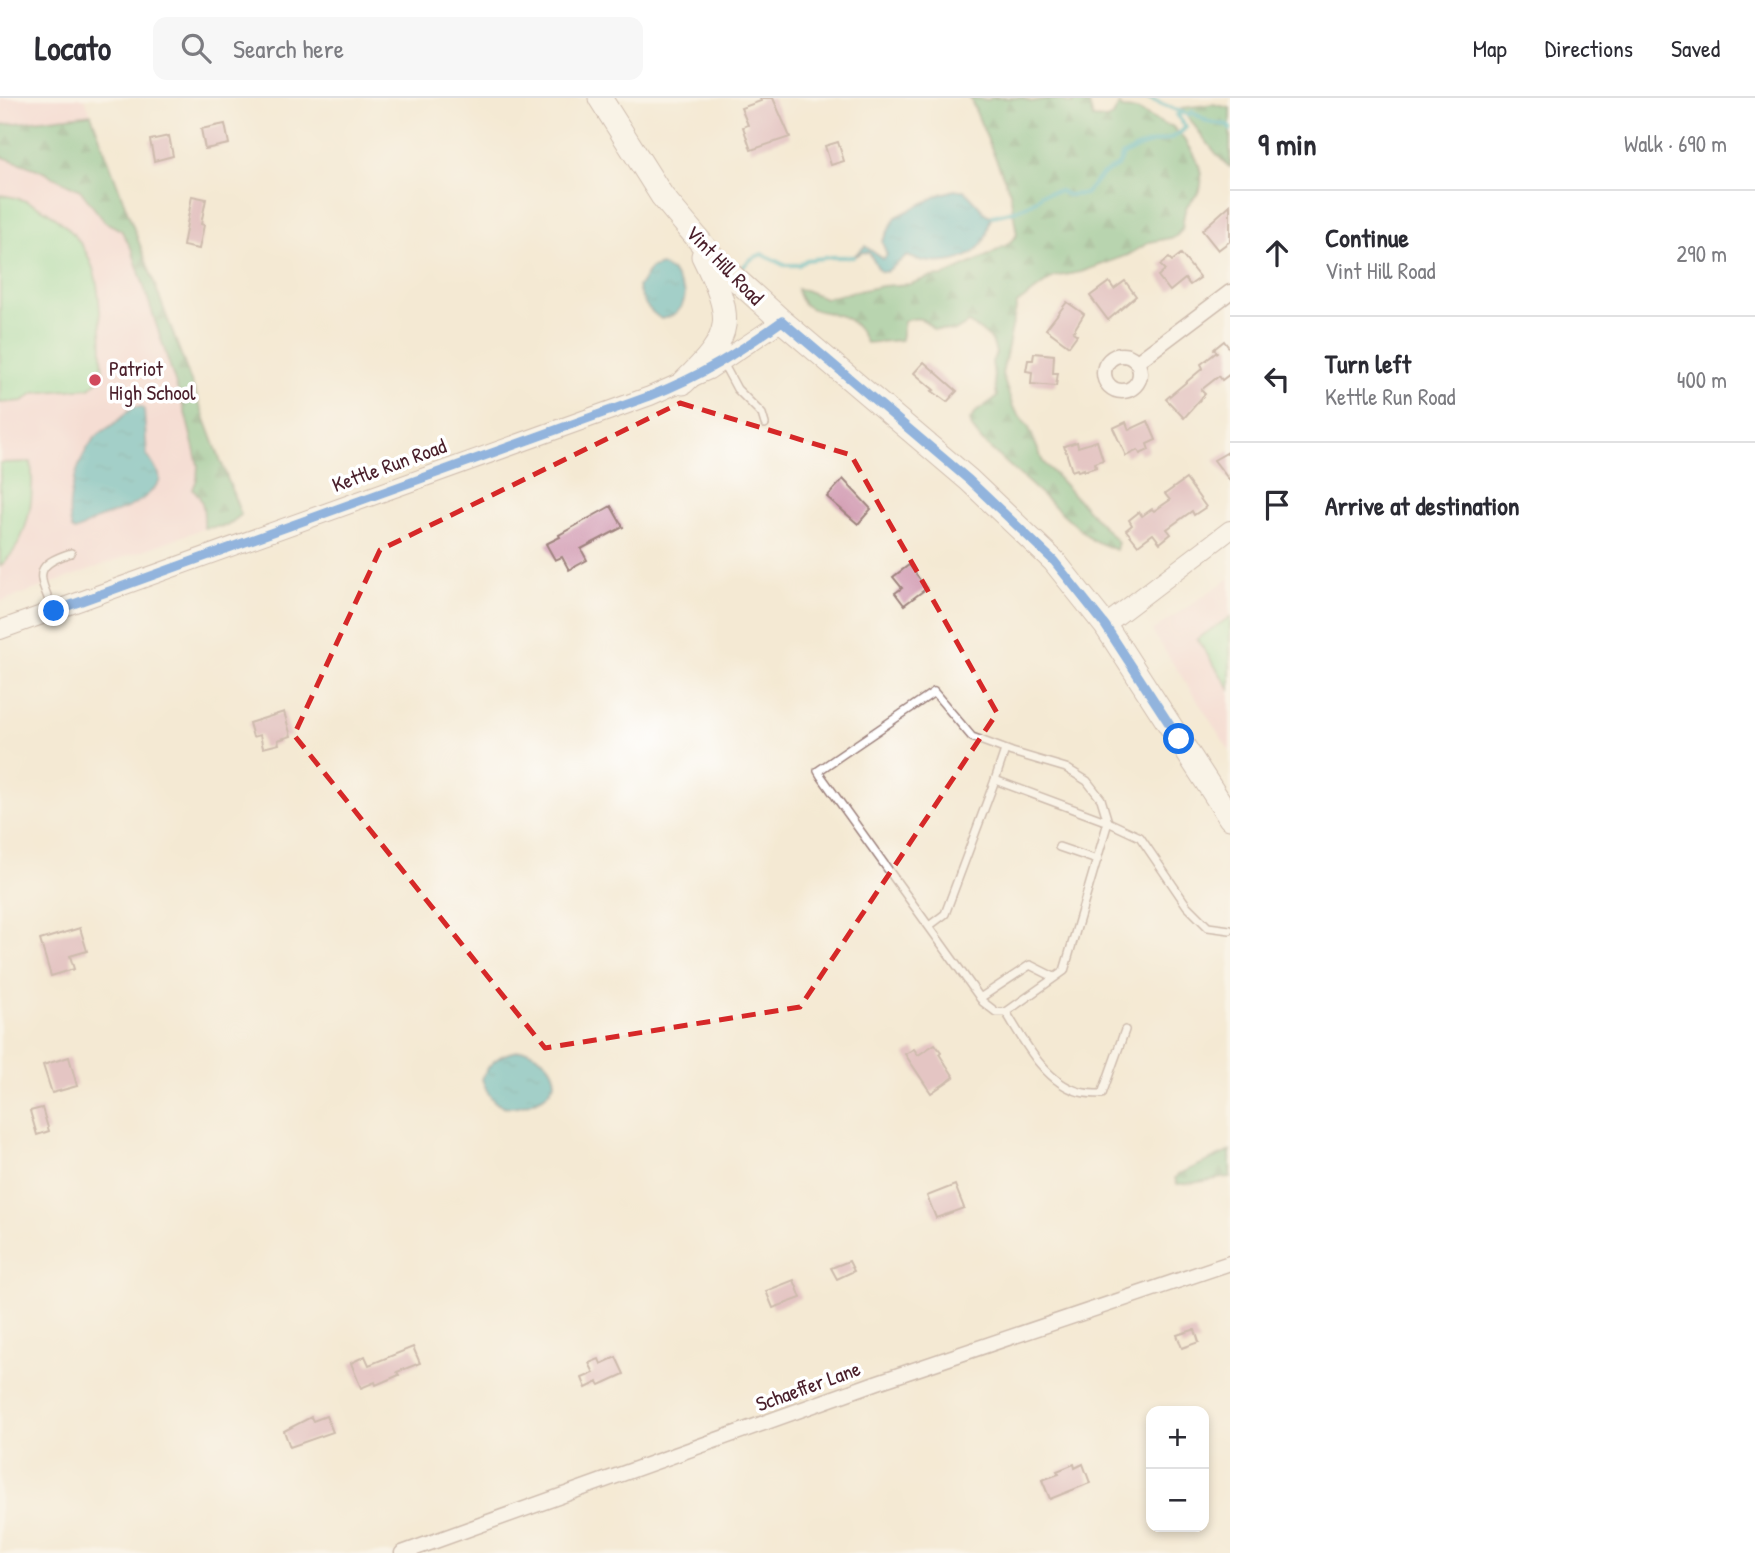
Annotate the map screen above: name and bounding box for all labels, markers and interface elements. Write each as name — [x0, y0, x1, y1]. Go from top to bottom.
search box — [153, 17, 643, 80]
text: Locato — [35, 26, 111, 70]
icon: search — [177, 29, 215, 67]
text: Search here — [233, 31, 344, 66]
text: Map — [1473, 32, 1507, 64]
text: Directions — [1545, 32, 1633, 64]
text: Saved — [1671, 32, 1720, 64]
text: 9 min — [1258, 124, 1317, 164]
text: Walk · 690 m — [1624, 128, 1727, 159]
street label: Vint Hill Road — [680, 219, 770, 311]
text: Continue — [1325, 220, 1409, 255]
icon: ahead — [1258, 234, 1296, 272]
text: 290 m — [1677, 238, 1727, 269]
text: Vint Hill Road — [1325, 255, 1436, 286]
text: Turn left — [1325, 346, 1411, 381]
place label: Patriot High School — [109, 354, 196, 407]
icon: left — [1258, 360, 1296, 398]
text: 400 m — [1677, 364, 1727, 395]
marker: Patriot High School — [87, 372, 103, 388]
text: Kettle Run Road — [1325, 381, 1456, 412]
street label: Kettle Run Road — [328, 431, 450, 499]
icon: arrive — [1258, 486, 1296, 524]
text: Arrive at destination — [1325, 488, 1520, 523]
route end — [38, 595, 69, 626]
route start — [1163, 723, 1194, 754]
street label: Schaeffer Lane — [752, 1354, 864, 1418]
map controls — [1146, 1406, 1209, 1532]
button: + — [1146, 1406, 1209, 1469]
button: − — [1146, 1469, 1209, 1532]

